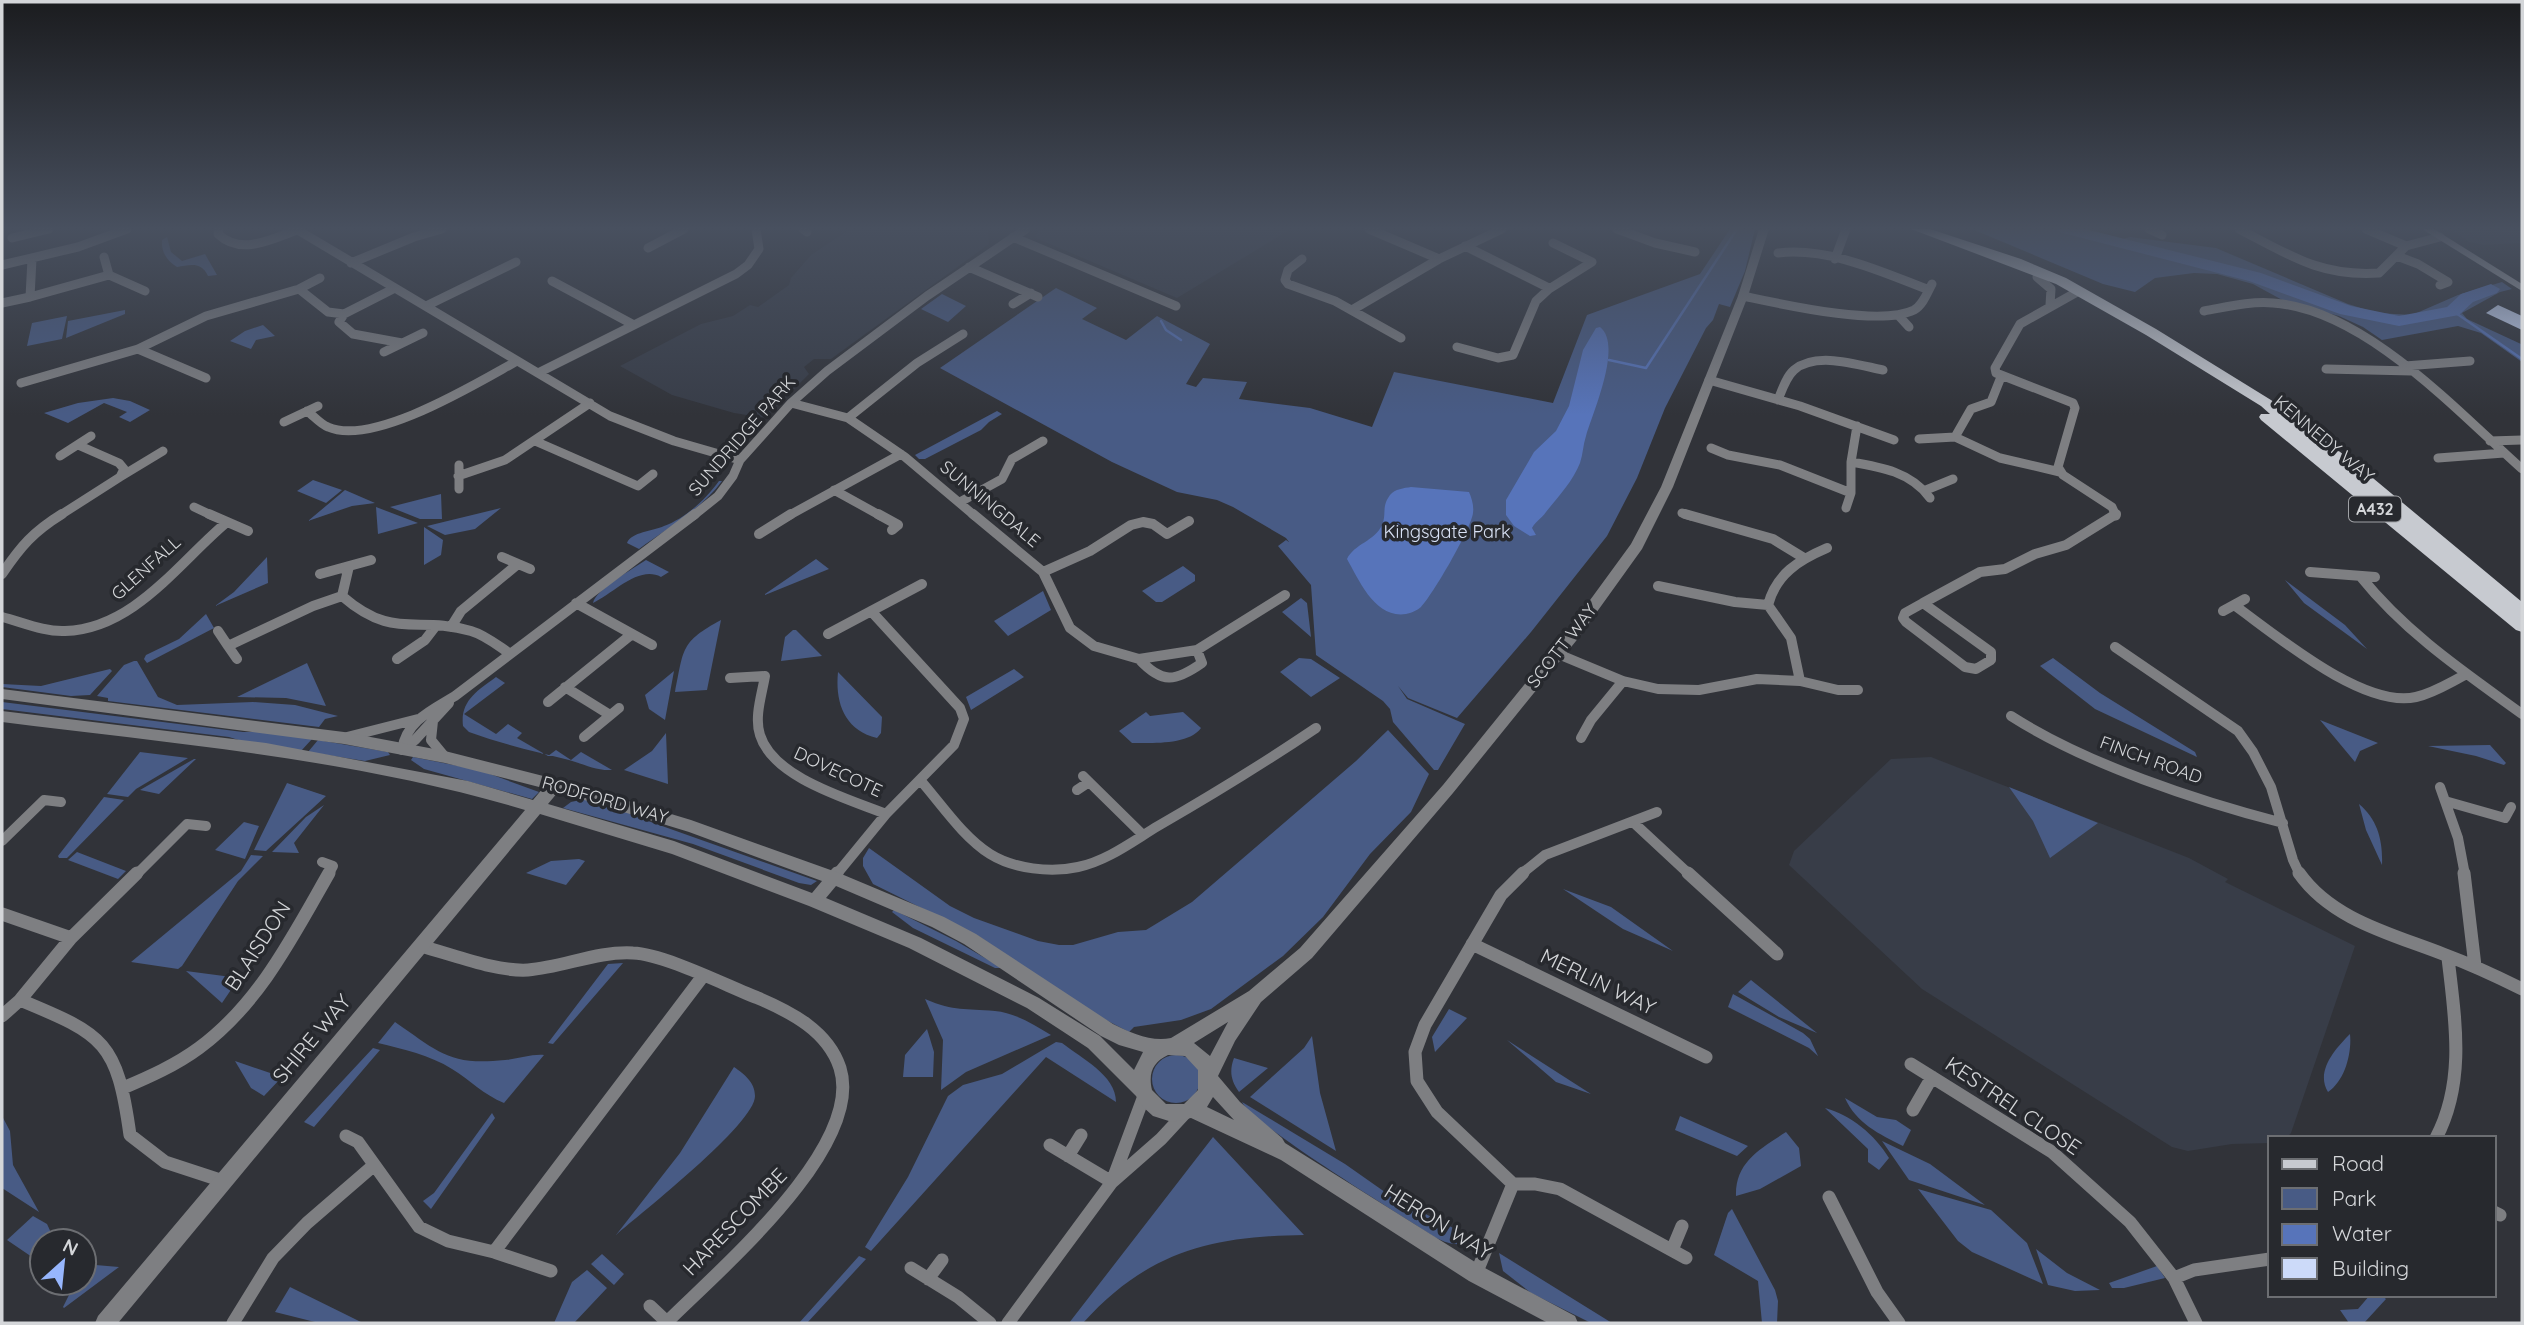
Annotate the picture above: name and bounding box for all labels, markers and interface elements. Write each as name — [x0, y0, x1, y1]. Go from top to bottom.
street label: SUNDRIDGE PARK — [683, 371, 800, 501]
street label: KENNEDY WAY — [2269, 390, 2379, 487]
street label: SUNNINGDALE — [936, 455, 1045, 552]
road number: A432 — [2349, 496, 2401, 522]
park label: Kingsgate Park — [1383, 520, 1511, 543]
street label: GLENFALL — [106, 530, 186, 605]
street label: SCOTT WAY — [1522, 599, 1602, 692]
street label: FINCH ROAD — [2097, 730, 2206, 789]
street label: DOVECOTE — [790, 741, 886, 802]
street label: RODFORD WAY — [539, 771, 671, 829]
street label: BLAISDON — [218, 896, 296, 995]
street label: MERLIN WAY — [1537, 942, 1661, 1020]
street label: SHIRE WAY — [267, 988, 356, 1088]
street label: KESTREL CLOSE — [1941, 1050, 2086, 1160]
legend — [2268, 1136, 2496, 1297]
text: Road — [2332, 1150, 2384, 1176]
street label: HARESCOMBE — [677, 1162, 792, 1280]
street label: HERON WAY — [1380, 1178, 1497, 1265]
text: Park — [2332, 1185, 2376, 1211]
text: Water — [2332, 1220, 2392, 1246]
north arrow — [28, 1227, 98, 1297]
text: N — [59, 1233, 82, 1261]
text: Building — [2332, 1255, 2409, 1281]

